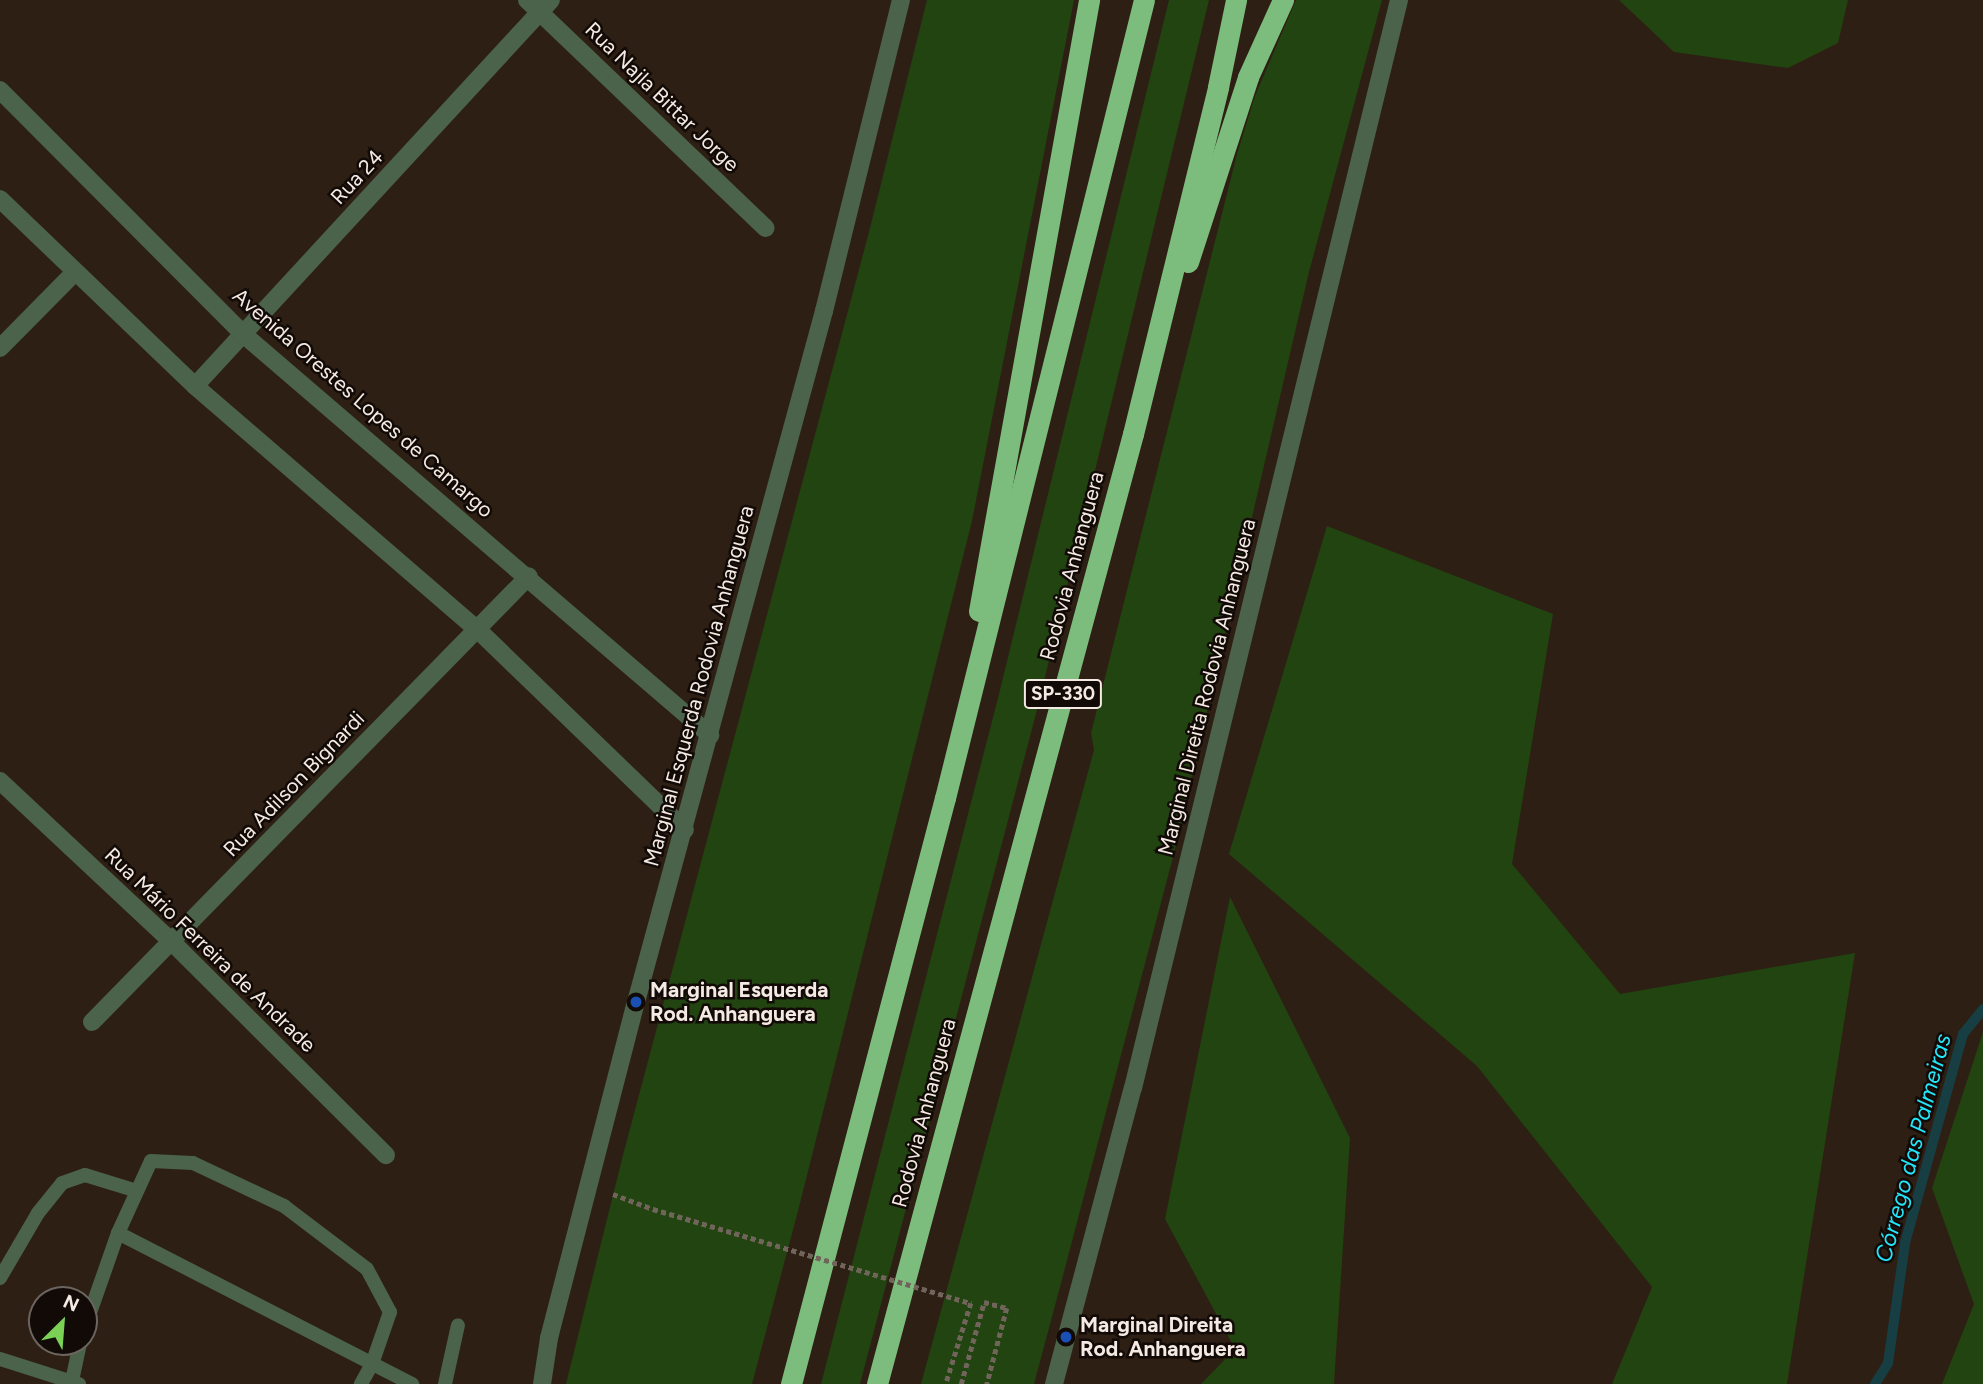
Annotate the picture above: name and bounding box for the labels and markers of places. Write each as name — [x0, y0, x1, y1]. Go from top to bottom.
place label: Marginal Esquerda Rod. Anhanguera — [650, 977, 828, 1027]
marker: Marginal Esquerda Rod. Anhanguera — [628, 994, 644, 1010]
place label: Marginal Direita Rod. Anhanguera — [1080, 1312, 1246, 1362]
marker: Marginal Direita Rod. Anhanguera — [1058, 1329, 1074, 1345]

